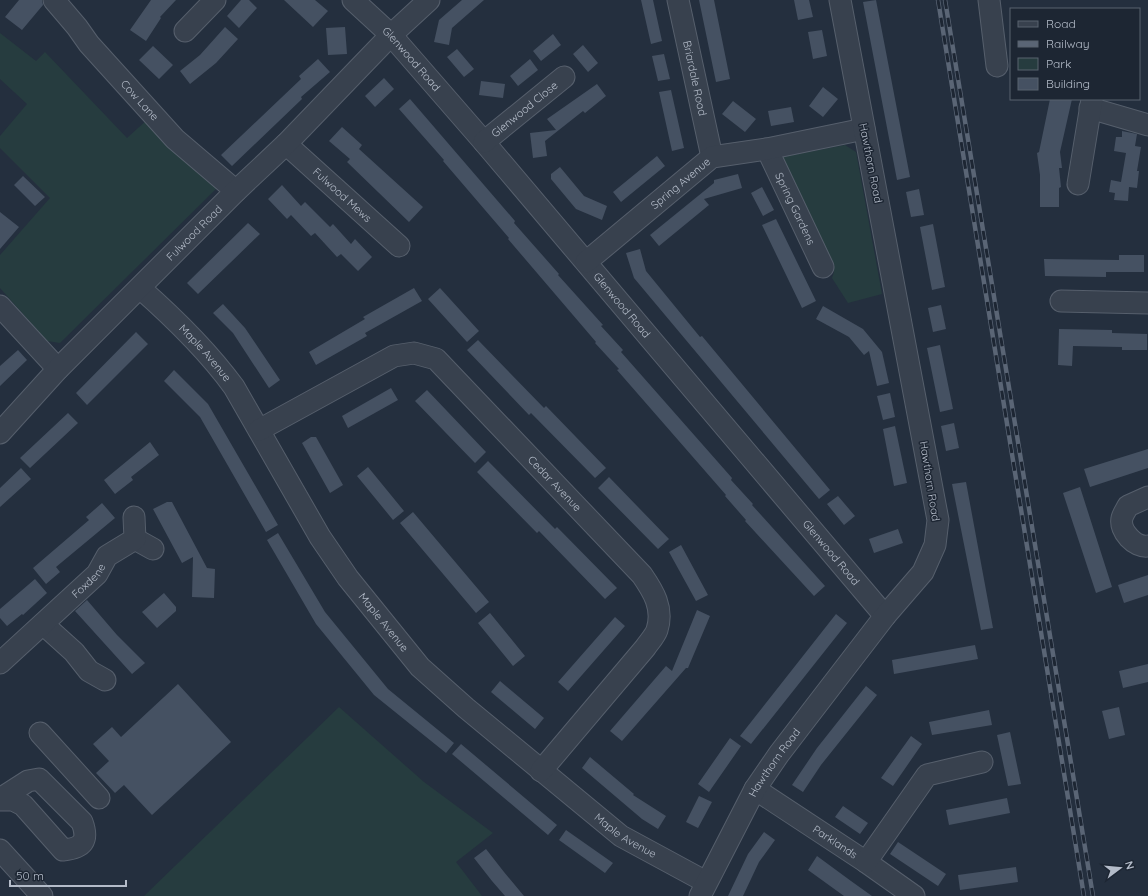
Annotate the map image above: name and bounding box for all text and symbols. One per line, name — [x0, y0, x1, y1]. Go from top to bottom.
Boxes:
legend — [1010, 8, 1140, 100]
text: Road — [1046, 16, 1076, 31]
street label: Glenwood Road — [379, 24, 443, 94]
text: Railway — [1046, 36, 1090, 51]
street label: Briardale Road — [680, 39, 710, 117]
text: Park — [1046, 56, 1071, 71]
text: Building — [1046, 76, 1090, 91]
street label: Cow Lane — [118, 77, 162, 123]
street label: Glenwood Close — [488, 78, 560, 140]
street label: Hawthorn Road — [856, 122, 886, 204]
street label: Spring Avenue — [648, 154, 713, 212]
street label: Fulwood Mews — [310, 165, 375, 225]
street label: Spring Gardens — [772, 170, 818, 247]
street label: Fulwood Road — [163, 202, 225, 264]
street label: Glenwood Road — [590, 270, 654, 341]
street label: Maple Avenue — [176, 321, 234, 384]
street label: Hawthorn Road — [917, 440, 943, 522]
street label: Cedar Avenue — [525, 453, 585, 514]
street label: Glenwood Road — [800, 517, 863, 588]
street label: Foxdene — [68, 561, 108, 601]
street label: Maple Avenue — [356, 590, 412, 654]
street label: Hawthorn Road — [745, 725, 803, 799]
street label: Maple Avenue — [592, 810, 659, 861]
street label: Parklands — [810, 822, 860, 862]
north arrow — [1100, 848, 1140, 888]
text: N — [1122, 859, 1137, 871]
scale bar — [10, 862, 126, 888]
text: 50 m — [16, 868, 44, 883]

